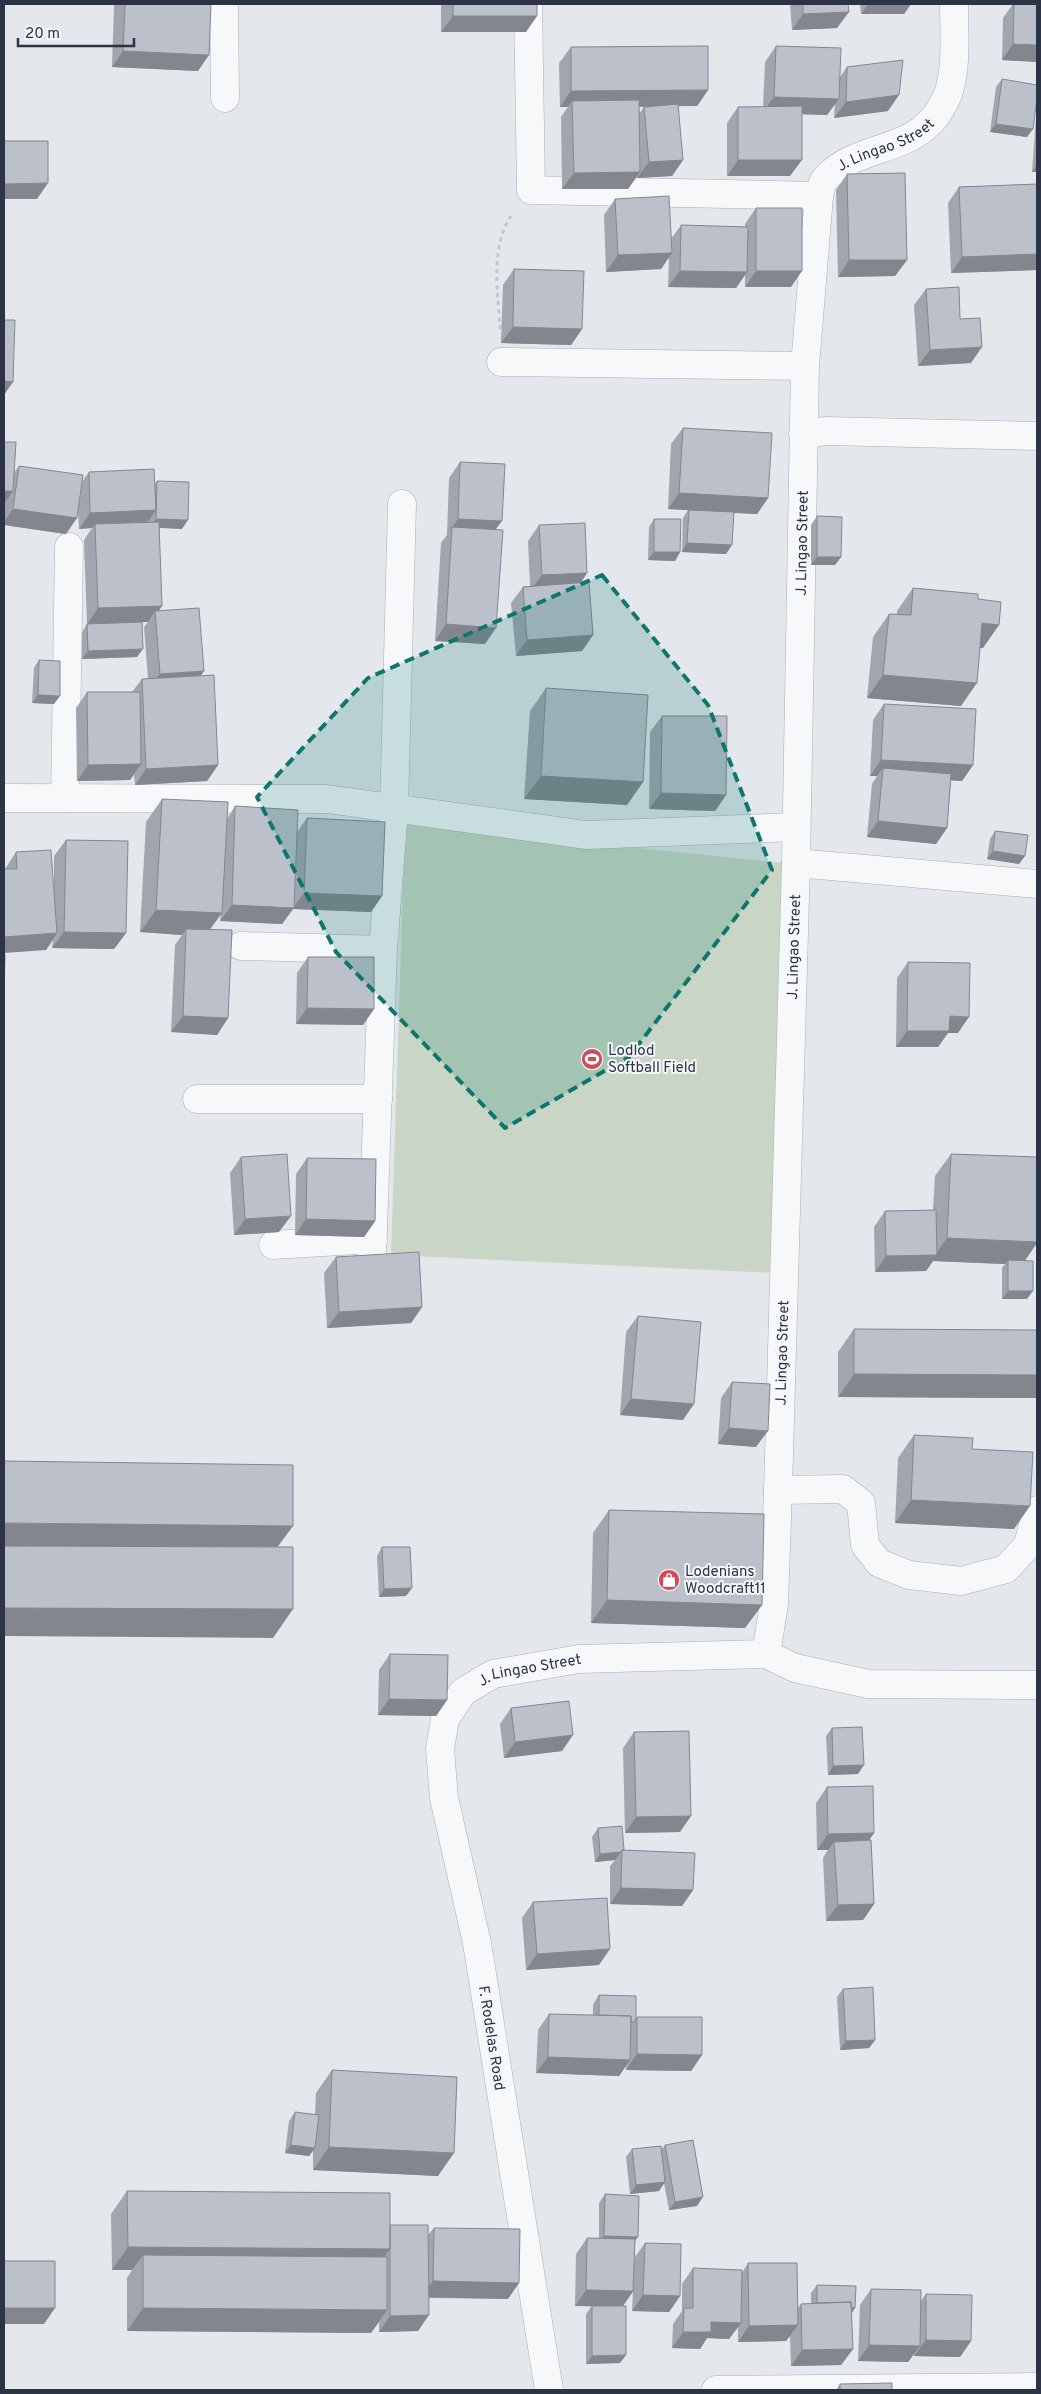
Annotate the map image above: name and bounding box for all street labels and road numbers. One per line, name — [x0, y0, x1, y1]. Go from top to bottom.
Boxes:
street label: J. Lingao Street — [834, 115, 940, 177]
street label: J. Lingao Street — [793, 490, 814, 596]
street label: J. Lingao Street — [784, 894, 806, 1000]
street label: J. Lingao Street — [772, 1300, 794, 1406]
street label: J. Lingao Street — [475, 1651, 583, 1692]
street label: F. Rodelas Road — [473, 1985, 508, 2092]

